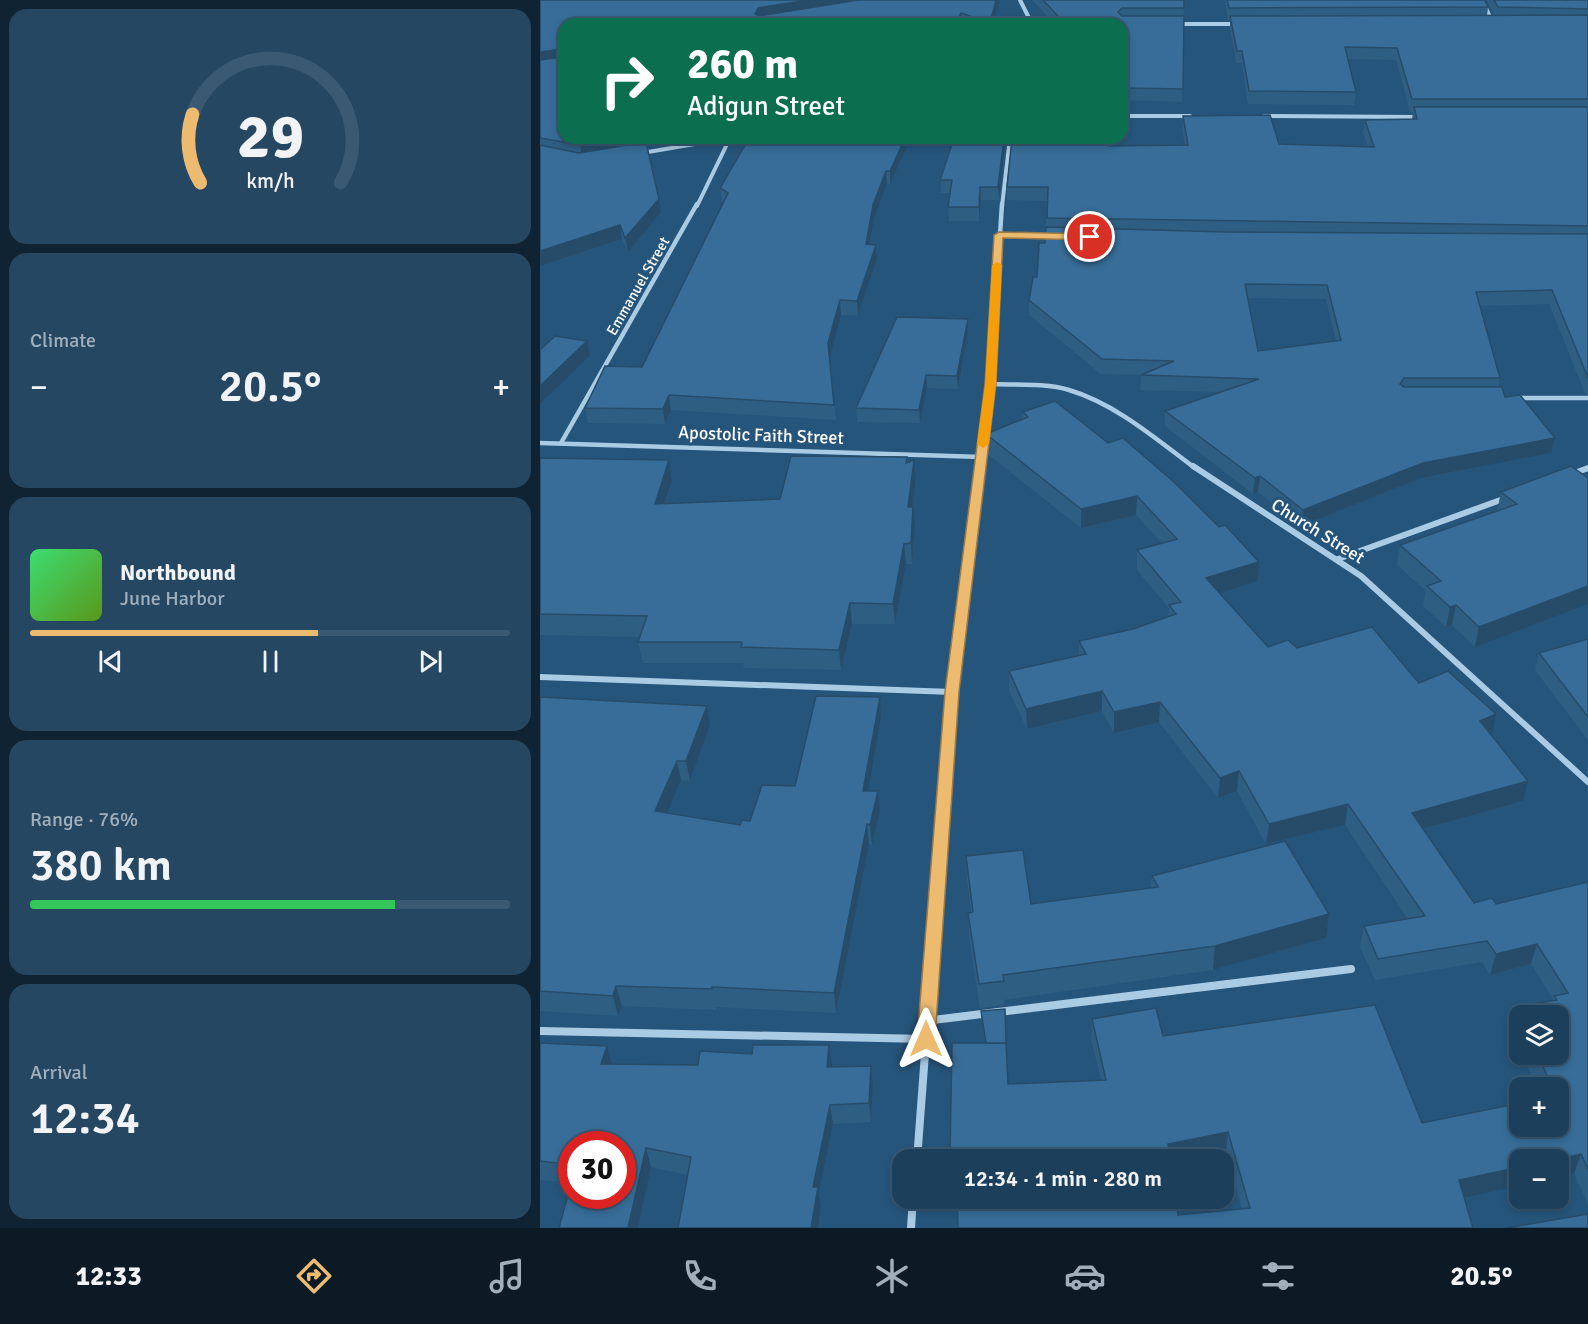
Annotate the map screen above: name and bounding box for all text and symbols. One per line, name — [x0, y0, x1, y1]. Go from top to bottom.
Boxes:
text: 260 m — [687, 39, 798, 90]
icon: right — [588, 42, 666, 120]
text: Adigun Street — [687, 90, 845, 123]
text: 29 — [236, 99, 304, 176]
text: km/h — [246, 169, 294, 195]
pin — [1064, 211, 1115, 262]
icon: arrive — [1073, 220, 1106, 253]
street label: Emmanuel Street — [603, 234, 673, 338]
text: Climate — [30, 328, 96, 353]
text: 20.5° — [219, 359, 321, 414]
text: − — [30, 367, 48, 408]
text: + — [492, 367, 510, 408]
street label: Apostolic Faith Street — [678, 421, 844, 449]
street label: Church Street — [1267, 494, 1369, 568]
text: Northbound — [120, 559, 236, 586]
text: June Harbor — [120, 586, 225, 611]
icon: previous — [94, 645, 127, 678]
icon: pause — [254, 645, 287, 678]
icon: next — [414, 645, 447, 678]
text: Range · 76% — [30, 807, 138, 832]
text: 380 km — [30, 838, 172, 893]
map controls — [1509, 1005, 1569, 1209]
button: layers — [1509, 1005, 1569, 1065]
position arrow — [894, 1007, 958, 1071]
text: Arrival — [30, 1060, 88, 1085]
button: + — [1509, 1077, 1569, 1137]
text: 12:34 — [30, 1091, 140, 1146]
speed limit sign: 30 — [558, 1131, 636, 1209]
button: − — [1509, 1149, 1569, 1209]
text: 12:34 · 1 min · 280 m — [964, 1165, 1162, 1192]
icon: directions — [293, 1255, 335, 1297]
icon: music — [486, 1255, 528, 1297]
icon: phone — [679, 1255, 721, 1297]
icon: climate — [871, 1255, 913, 1297]
icon: car — [1064, 1255, 1106, 1297]
icon: filters — [1257, 1255, 1299, 1297]
text: 12:33 — [75, 1260, 142, 1293]
text: 20.5° — [1450, 1260, 1512, 1293]

